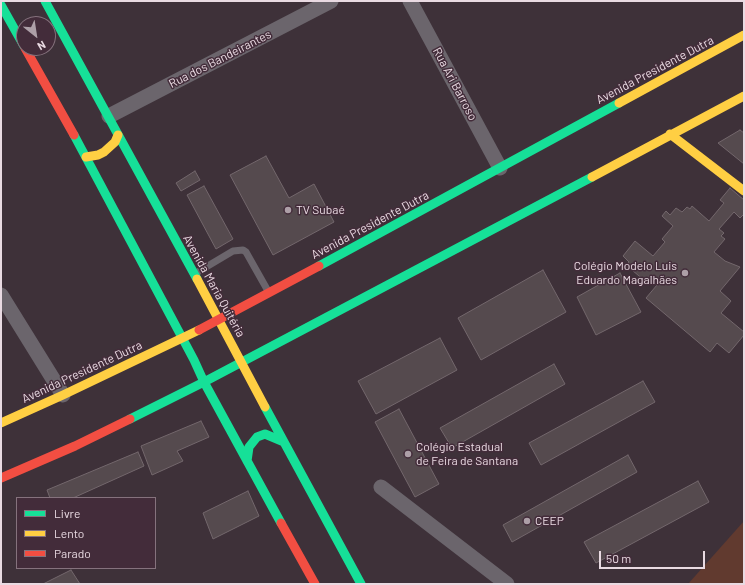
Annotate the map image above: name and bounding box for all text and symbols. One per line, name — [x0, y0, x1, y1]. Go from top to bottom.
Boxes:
north arrow — [16, 16, 56, 56]
street label: Rua dos Bandeirantes — [167, 27, 273, 91]
street label: Avenida Presidente Dutra — [594, 33, 716, 107]
text: N — [35, 38, 48, 53]
street label: Rua Ari Barroso — [430, 45, 480, 123]
street label: Avenida Presidente Dutra — [309, 188, 431, 262]
place label: TV Subaé — [296, 203, 345, 217]
marker: TV Subaé — [283, 205, 293, 215]
street label: Avenida Maria Quitéria — [180, 232, 248, 340]
place label: Colégio Modelo Luis Eduardo Magalhães — [574, 259, 677, 287]
marker: Colégio Modelo Luis Eduardo Magalhães — [680, 268, 690, 278]
street label: Avenida Presidente Dutra — [20, 338, 144, 406]
place label: Colégio Estadual de Feira de Santana — [416, 440, 518, 468]
marker: Colégio Estadual de Feira de Santana — [403, 449, 413, 459]
legend — [16, 497, 156, 569]
text: Livre — [54, 506, 80, 520]
place label: CEEP — [535, 514, 564, 528]
marker: CEEP — [522, 516, 532, 526]
text: Lento — [54, 526, 84, 540]
scale bar — [601, 543, 707, 569]
text: Parado — [54, 546, 91, 560]
text: 50 m — [606, 551, 631, 565]

